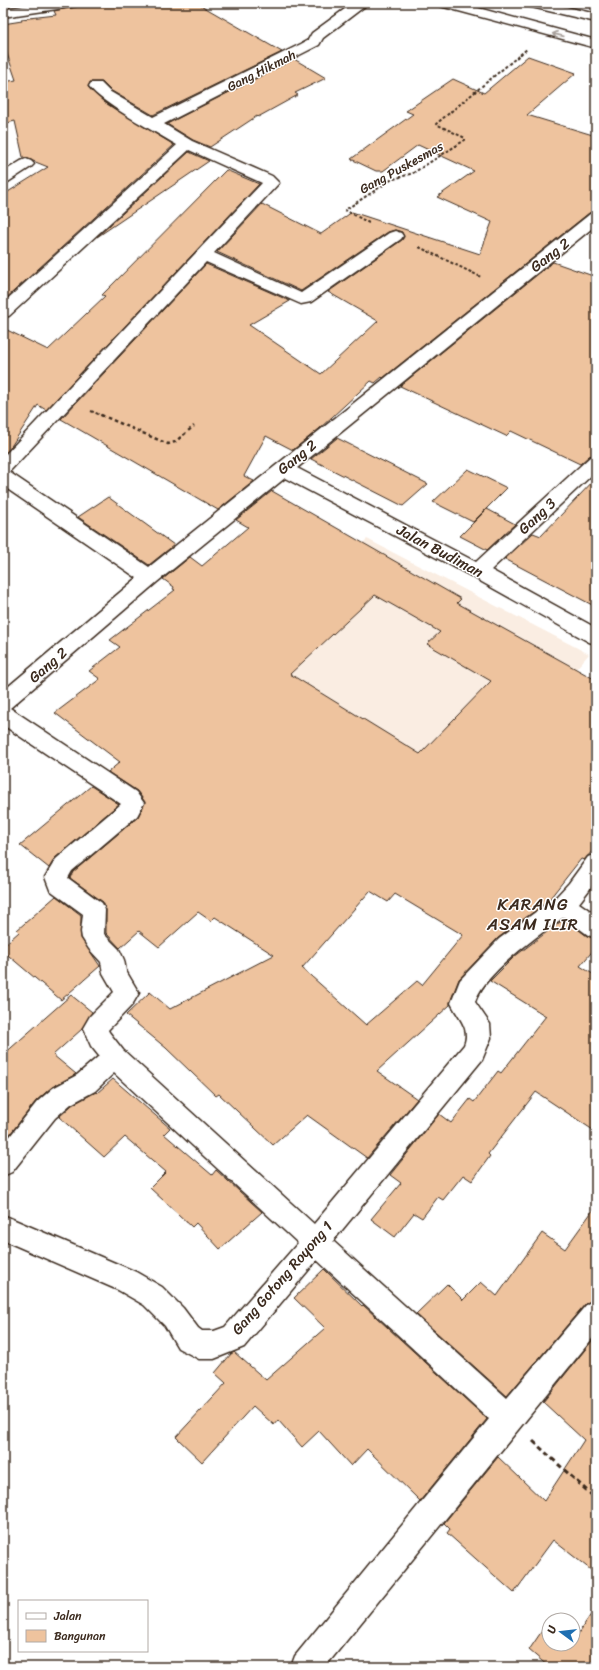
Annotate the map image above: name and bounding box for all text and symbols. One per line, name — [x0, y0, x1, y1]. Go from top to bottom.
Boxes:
one-way arrow — [552, 31, 565, 38]
street label: Gang Hikmah — [223, 43, 300, 98]
street label: Gang Puskesmas — [355, 134, 448, 200]
street label: Gang 2 — [524, 231, 576, 279]
street label: Gang 2 — [271, 432, 323, 481]
street label: Gang 3 — [512, 491, 562, 541]
street label: Jalan Budiman — [391, 517, 488, 585]
street label: Gang 2 — [22, 640, 74, 690]
district label: KARANG ASAM ILIR — [486, 889, 579, 939]
street label: Gang Gotong Royong 1 — [225, 1215, 339, 1341]
legend — [18, 1600, 148, 1652]
text: Jalan — [53, 1605, 82, 1627]
north arrow — [541, 1612, 581, 1652]
text: U — [542, 1623, 562, 1636]
text: Bangunan — [54, 1625, 106, 1647]

